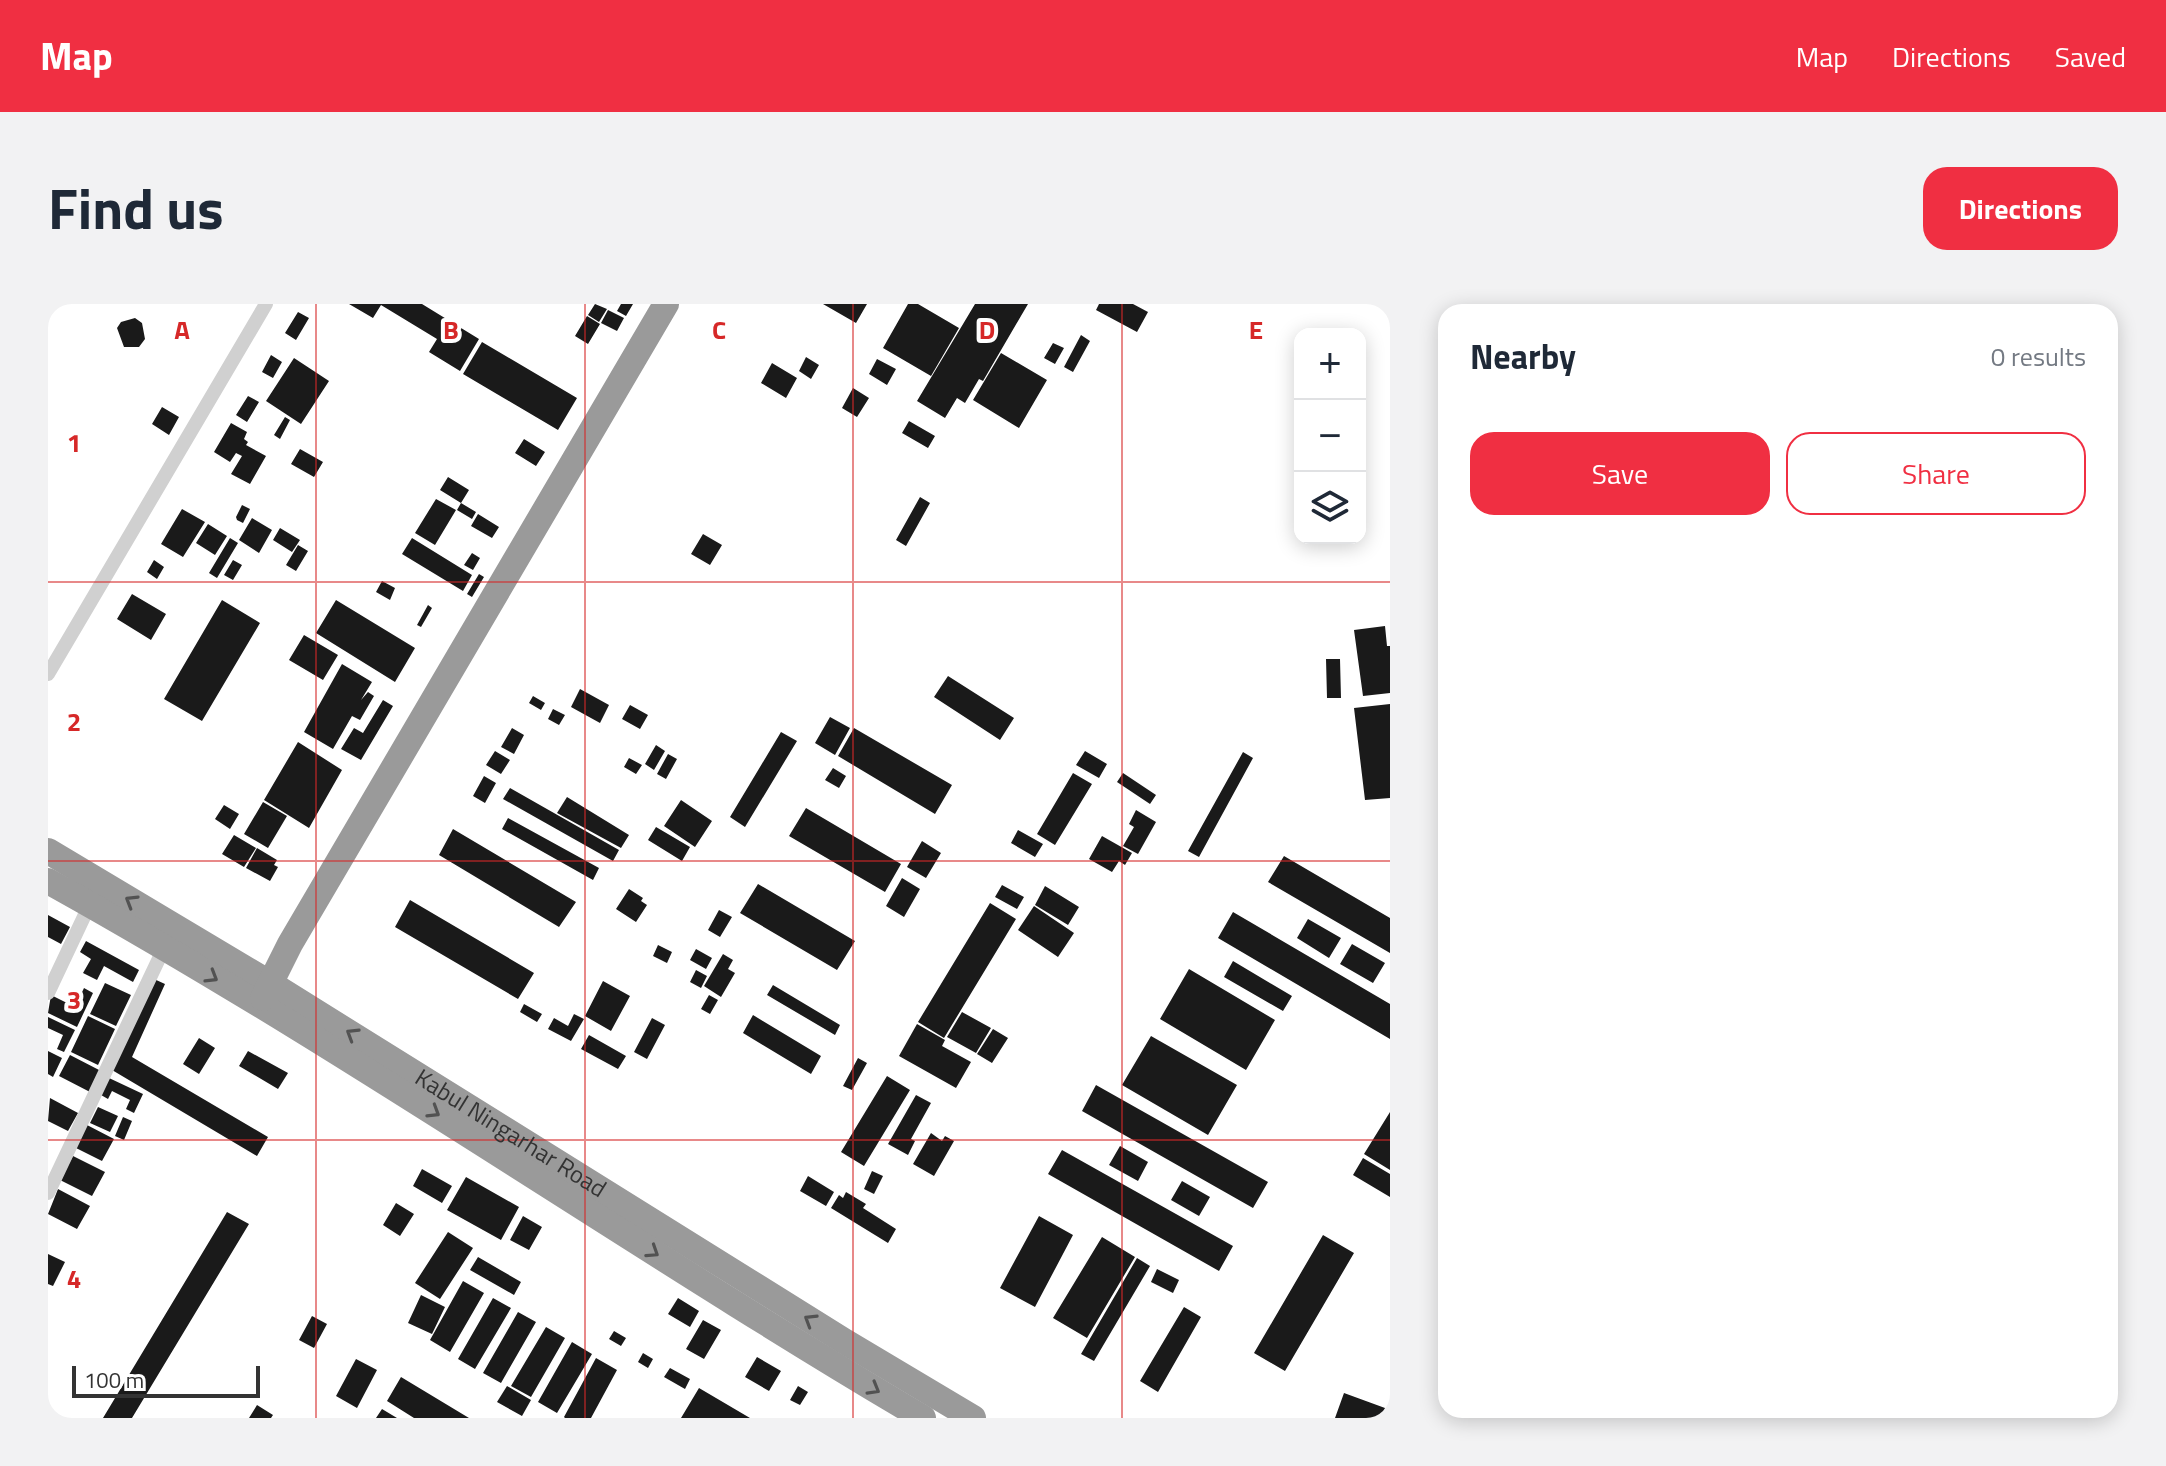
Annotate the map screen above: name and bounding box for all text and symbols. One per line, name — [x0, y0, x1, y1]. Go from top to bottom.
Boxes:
text: Map — [40, 27, 113, 85]
text: Map — [1796, 35, 1848, 78]
text: Directions — [1892, 35, 2011, 78]
text: Saved — [2055, 35, 2126, 78]
text: Find us — [48, 166, 224, 251]
button: Directions — [1923, 167, 2118, 250]
text: A — [174, 310, 190, 349]
text: B — [443, 310, 459, 349]
text: C — [712, 310, 726, 349]
text: D — [979, 310, 995, 349]
text: E — [1249, 310, 1263, 349]
map controls — [1294, 328, 1366, 544]
button: + — [1294, 328, 1366, 400]
text: Nearby — [1470, 330, 1576, 382]
text: 0 results — [1991, 337, 2086, 376]
button: − — [1294, 400, 1366, 472]
text: 1 — [67, 423, 81, 462]
button: Save — [1470, 432, 1770, 515]
button: Share — [1786, 432, 2086, 515]
button: layers — [1294, 472, 1366, 544]
text: 2 — [67, 702, 81, 741]
one-way arrow — [125, 895, 140, 911]
one-way arrow — [203, 967, 218, 982]
text: 3 — [67, 980, 81, 1019]
one-way arrow — [346, 1028, 361, 1043]
street label: Kabul Ningarhar Road — [409, 1059, 614, 1206]
one-way arrow — [425, 1103, 440, 1118]
one-way arrow — [644, 1242, 659, 1257]
text: 4 — [67, 1259, 81, 1298]
one-way arrow — [804, 1314, 819, 1329]
scale bar — [72, 1362, 260, 1398]
text: 100 m — [84, 1363, 144, 1397]
one-way arrow — [865, 1379, 880, 1395]

